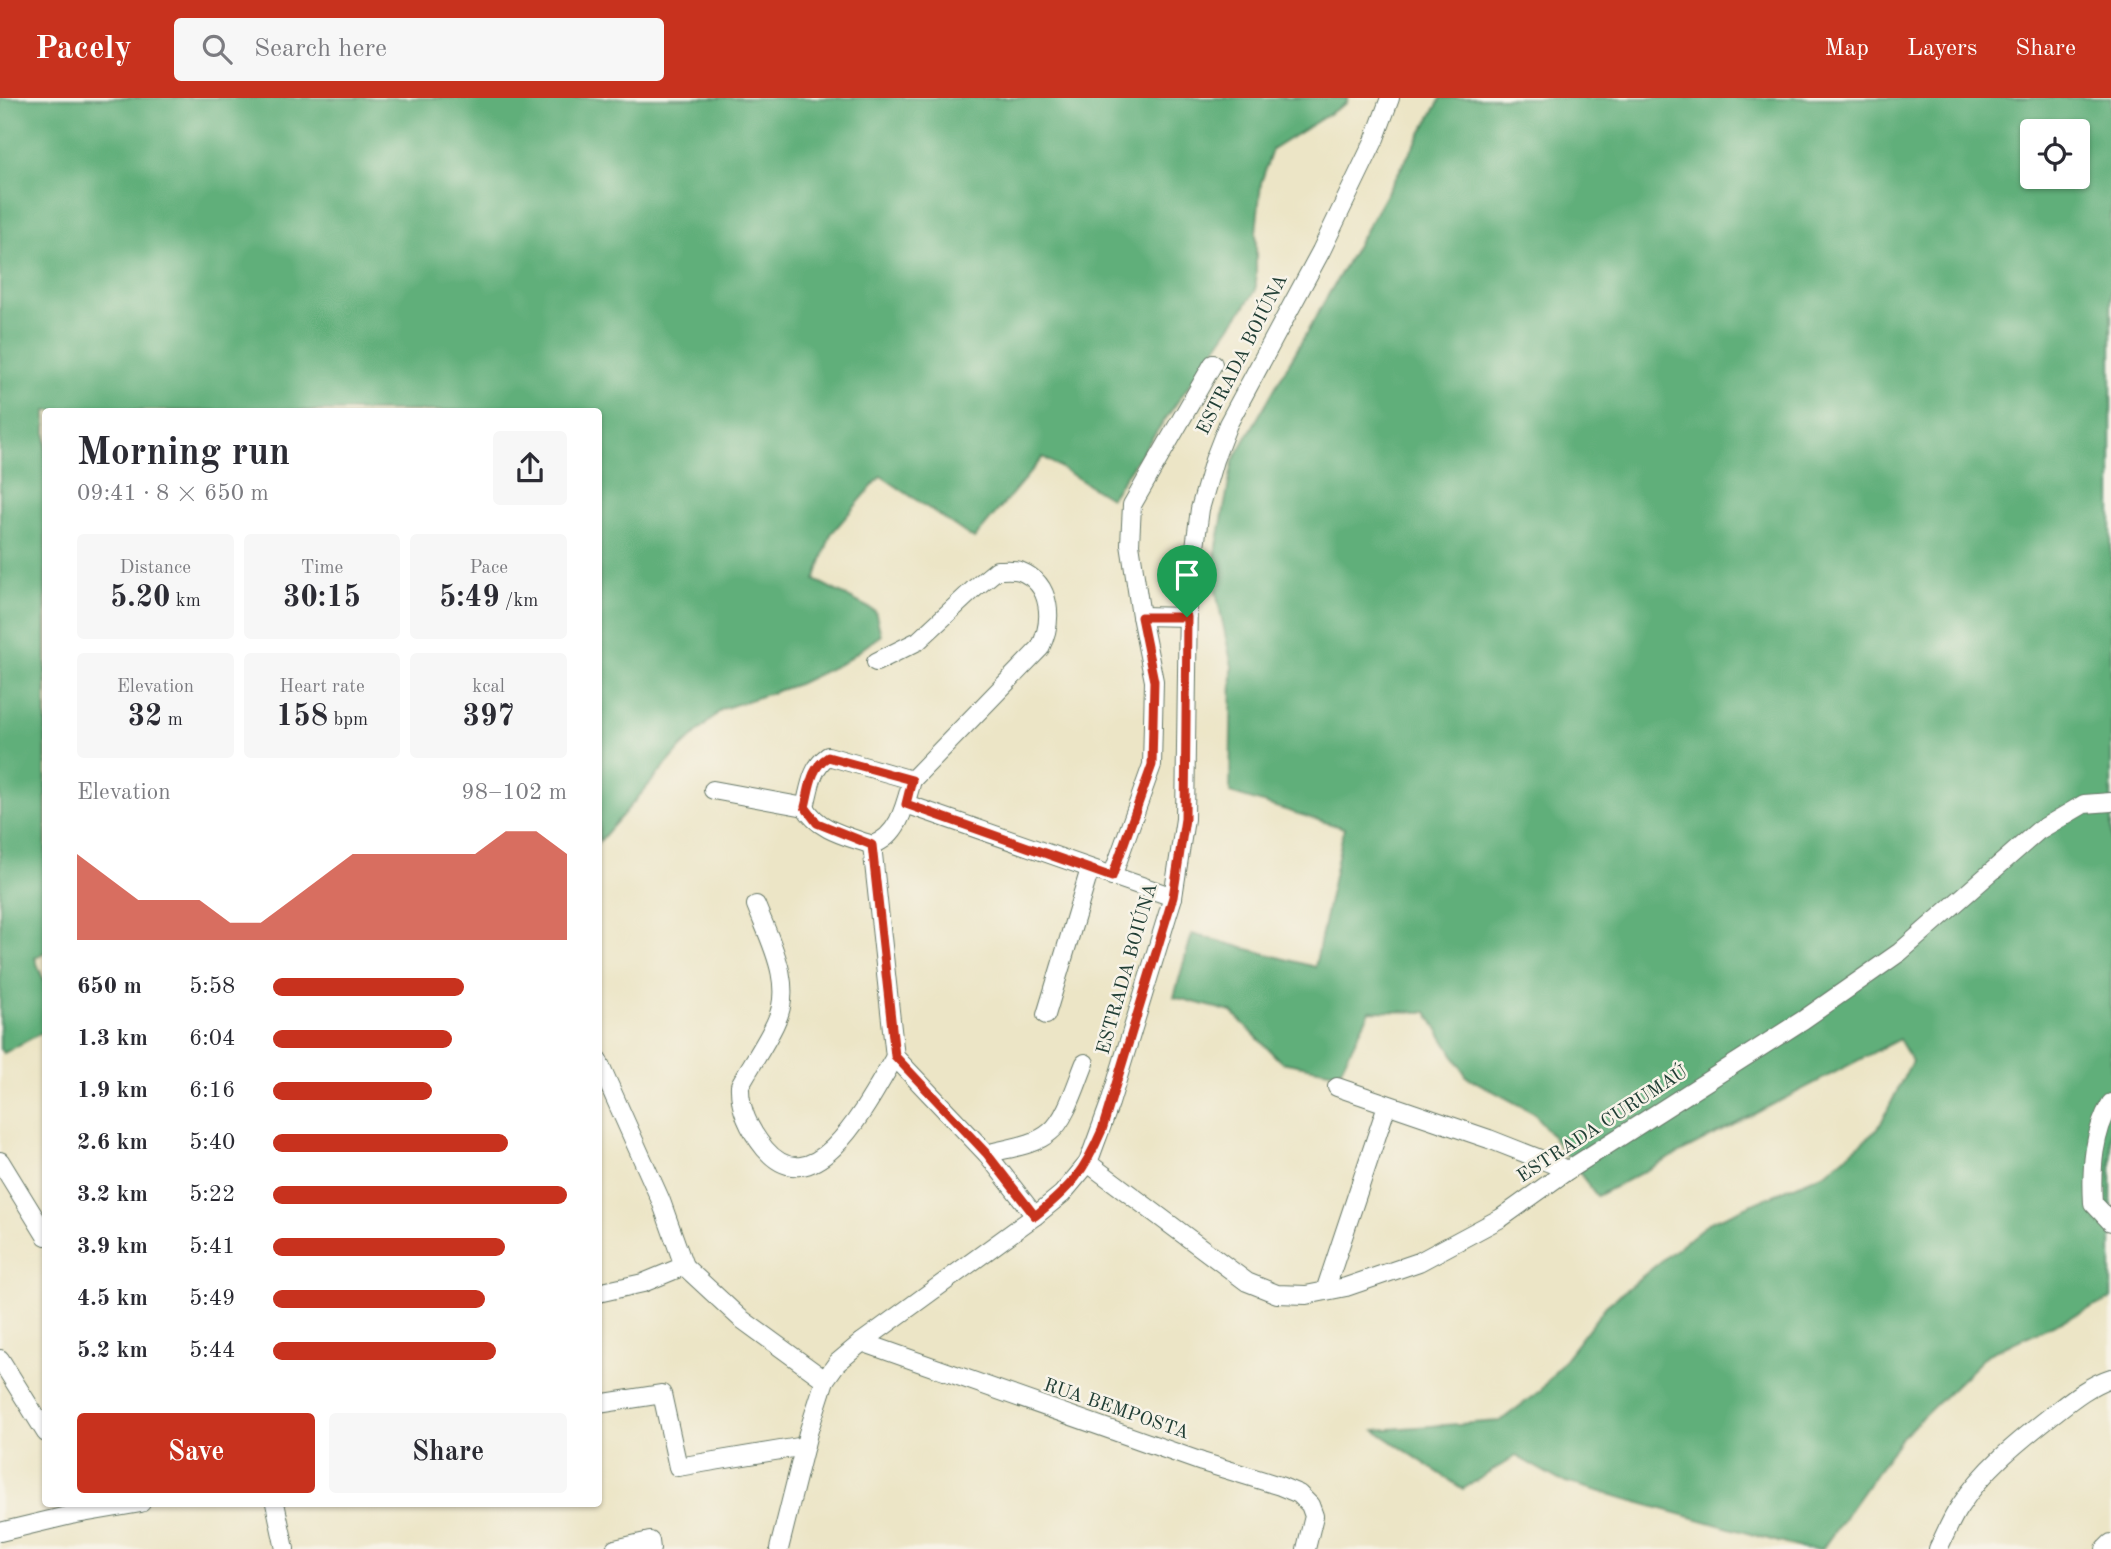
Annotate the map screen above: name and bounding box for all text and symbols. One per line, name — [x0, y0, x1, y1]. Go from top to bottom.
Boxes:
search box — [174, 18, 664, 81]
icon: search — [198, 30, 236, 68]
text: Pacely — [35, 33, 132, 66]
text: Search here — [254, 36, 387, 62]
text: Map — [1825, 37, 1869, 61]
text: Layers — [1907, 37, 1977, 61]
text: Share — [2015, 37, 2076, 61]
map controls — [2020, 119, 2090, 189]
button: locate — [2020, 119, 2090, 189]
street label: ESTRADA BOIÚNA — [1190, 269, 1292, 438]
button: share — [493, 431, 567, 505]
text: Morning run — [77, 435, 290, 473]
text: 09:41 · 8 × 650 m — [77, 482, 269, 505]
pin — [1157, 545, 1217, 617]
icon: arrive — [1168, 556, 1206, 594]
text: Distance — [120, 559, 191, 578]
text: Time — [301, 559, 343, 578]
text: Pace — [469, 559, 508, 578]
text: 5.20 — [110, 583, 170, 613]
text: 30:15 — [283, 583, 361, 613]
text: 5:49 — [439, 583, 500, 613]
text: km — [170, 592, 201, 611]
text: /km — [500, 592, 538, 611]
text: Elevation — [117, 678, 194, 697]
text: Heart rate — [279, 678, 365, 697]
text: kcal — [472, 678, 505, 697]
text: 32 — [128, 702, 163, 732]
text: 158 — [276, 702, 328, 732]
text: 397 — [463, 702, 515, 732]
text: m — [163, 711, 183, 730]
text: bpm — [328, 711, 368, 730]
text: Elevation — [77, 781, 171, 804]
text: 98–102 m — [461, 781, 567, 804]
street label: ESTRADA BOIÚNA — [1090, 879, 1162, 1057]
text: 650 m — [77, 975, 142, 998]
text: 5:58 — [189, 975, 235, 998]
text: 1.3 km — [77, 1027, 148, 1050]
text: 6:04 — [189, 1027, 235, 1050]
street label: ESTRADA CURUMAÚ — [1512, 1059, 1692, 1187]
text: 1.9 km — [77, 1079, 148, 1102]
text: 6:16 — [189, 1079, 235, 1102]
text: 2.6 km — [77, 1131, 148, 1154]
text: 5:40 — [189, 1131, 235, 1154]
text: 3.2 km — [77, 1183, 148, 1206]
text: 5:22 — [189, 1183, 235, 1206]
text: 3.9 km — [77, 1235, 148, 1258]
text: 5:41 — [189, 1235, 235, 1258]
text: 4.5 km — [77, 1287, 148, 1310]
text: 5:49 — [189, 1287, 235, 1310]
text: 5.2 km — [77, 1339, 148, 1362]
text: 5:44 — [189, 1339, 235, 1362]
street label: RUA BEMPOSTA — [1041, 1376, 1192, 1444]
button: Save — [77, 1413, 315, 1493]
button: Share — [329, 1413, 567, 1493]

